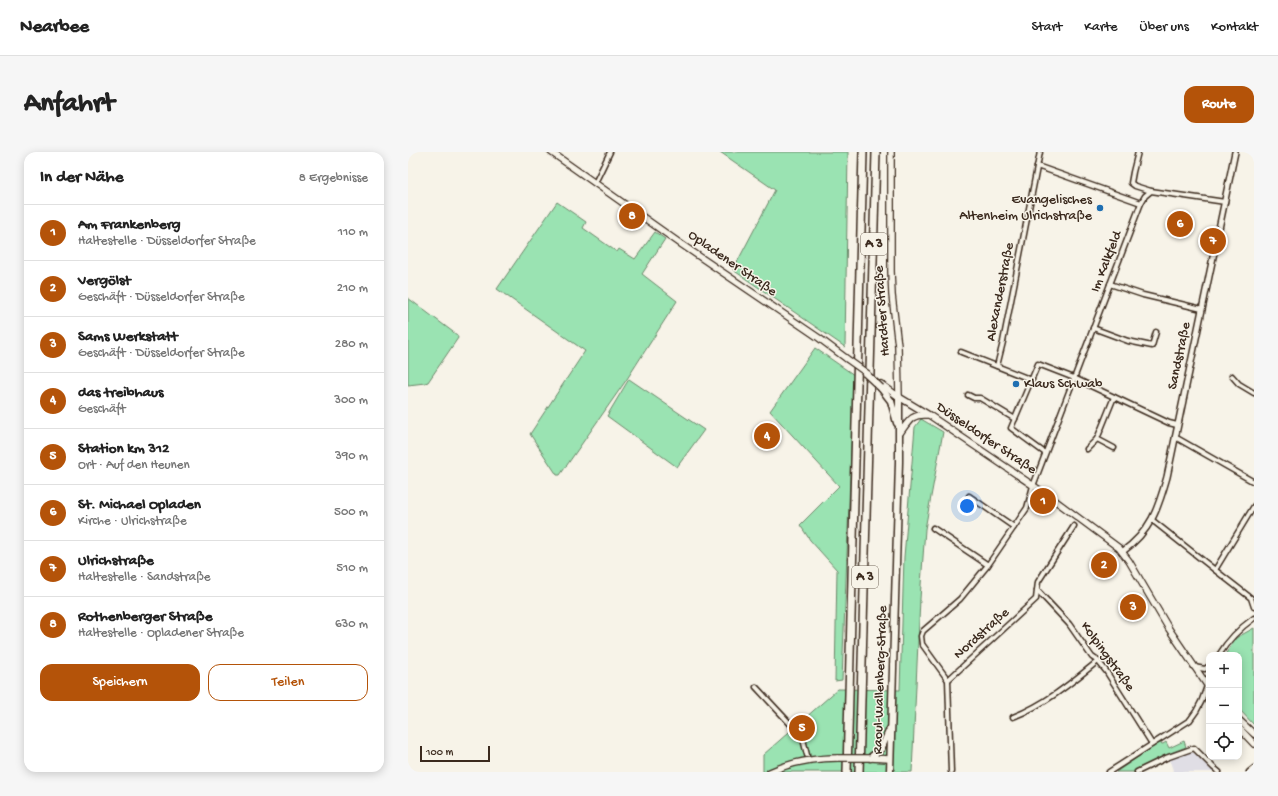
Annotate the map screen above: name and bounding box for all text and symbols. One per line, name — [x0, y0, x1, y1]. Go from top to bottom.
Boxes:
text: Nearbee — [20, 16, 89, 39]
text: Start — [1032, 19, 1062, 36]
text: Karte — [1084, 19, 1118, 36]
text: Über uns — [1140, 19, 1189, 36]
text: Kontakt — [1211, 19, 1258, 36]
button: Route — [1184, 86, 1254, 123]
text: Anfahrt — [24, 88, 114, 121]
text: In der Nähe — [40, 168, 123, 188]
text: 8 Ergebnisse — [299, 171, 368, 186]
place label: Evangelisches Altenheim Ulrichstraße — [959, 192, 1093, 225]
pin: 8 — [619, 201, 645, 231]
marker: Evangelisches Altenheim Ulrichstraße — [1095, 203, 1105, 213]
pin: 6 — [1167, 209, 1193, 239]
text: Am Frankenberg — [78, 216, 181, 234]
text: 1 — [50, 225, 56, 240]
text: 110 m — [338, 225, 368, 240]
pin: 7 — [1200, 226, 1226, 256]
street label: Opladener Straße — [684, 227, 780, 301]
street label: Im Kalkfeld — [1088, 227, 1127, 295]
road number: A 3 — [861, 233, 887, 255]
text: Haltestelle · Düsseldorfer Straße — [78, 234, 256, 249]
street label: Alexanderstraße — [983, 241, 1019, 343]
street label: Hardter Straße — [871, 264, 895, 357]
text: Vergölst — [78, 272, 131, 290]
text: 2 — [50, 281, 56, 296]
text: 210 m — [337, 281, 368, 296]
text: Geschäft · Düsseldorfer Straße — [78, 290, 245, 305]
street label: Sandstraße — [1165, 320, 1196, 391]
text: Sams Werkstatt — [78, 328, 178, 346]
text: 3 — [50, 337, 56, 352]
text: 280 m — [335, 337, 368, 352]
text: Geschäft · Düsseldorfer Straße — [78, 346, 245, 361]
place label: Klaus Schwab — [1024, 376, 1103, 393]
marker: Klaus Schwab — [1011, 379, 1021, 389]
text: das treibhaus — [78, 384, 163, 402]
text: 4 — [50, 393, 56, 408]
text: 300 m — [334, 393, 368, 408]
street label: Düsseldorfer Straße — [932, 399, 1040, 479]
text: Geschäft — [78, 402, 126, 417]
pin: 4 — [754, 421, 780, 451]
text: Station km 312 — [78, 440, 169, 458]
text: 5 — [50, 449, 56, 464]
text: 390 m — [335, 449, 368, 464]
text: Ort · Auf den Heunen — [78, 458, 190, 473]
pin: 1 — [1030, 486, 1056, 516]
text: St. Michael Opladen — [78, 496, 201, 514]
your location — [957, 496, 977, 516]
text: 6 — [50, 505, 56, 520]
text: 500 m — [334, 505, 368, 520]
text: Kirche · Ulrichstraße — [78, 514, 187, 529]
pin: 2 — [1091, 550, 1117, 580]
text: Ulrichstraße — [78, 552, 154, 570]
text: 7 — [50, 561, 56, 576]
text: 510 m — [336, 561, 368, 576]
road number: A 3 — [852, 566, 878, 588]
text: Haltestelle · Sandstraße — [78, 570, 211, 585]
pin: 3 — [1120, 592, 1146, 622]
street label: Nordstraße — [951, 604, 1014, 663]
street label: Raoul-Wallenberg-Straße — [870, 605, 892, 755]
text: Rothenberger Straße — [78, 608, 212, 626]
text: 8 — [49, 617, 57, 632]
text: 630 m — [335, 617, 368, 632]
street label: Kolpingstraße — [1076, 619, 1138, 696]
text: Haltestelle · Opladener Straße — [78, 626, 244, 641]
map controls — [1206, 652, 1242, 760]
button: + — [1206, 652, 1242, 688]
button: Speichern — [40, 664, 200, 701]
button: Teilen — [208, 664, 368, 701]
button: − — [1206, 688, 1242, 724]
pin: 5 — [789, 713, 815, 743]
button: locate — [1206, 724, 1242, 760]
scale bar — [420, 744, 490, 763]
text: 100 m — [426, 747, 453, 759]

